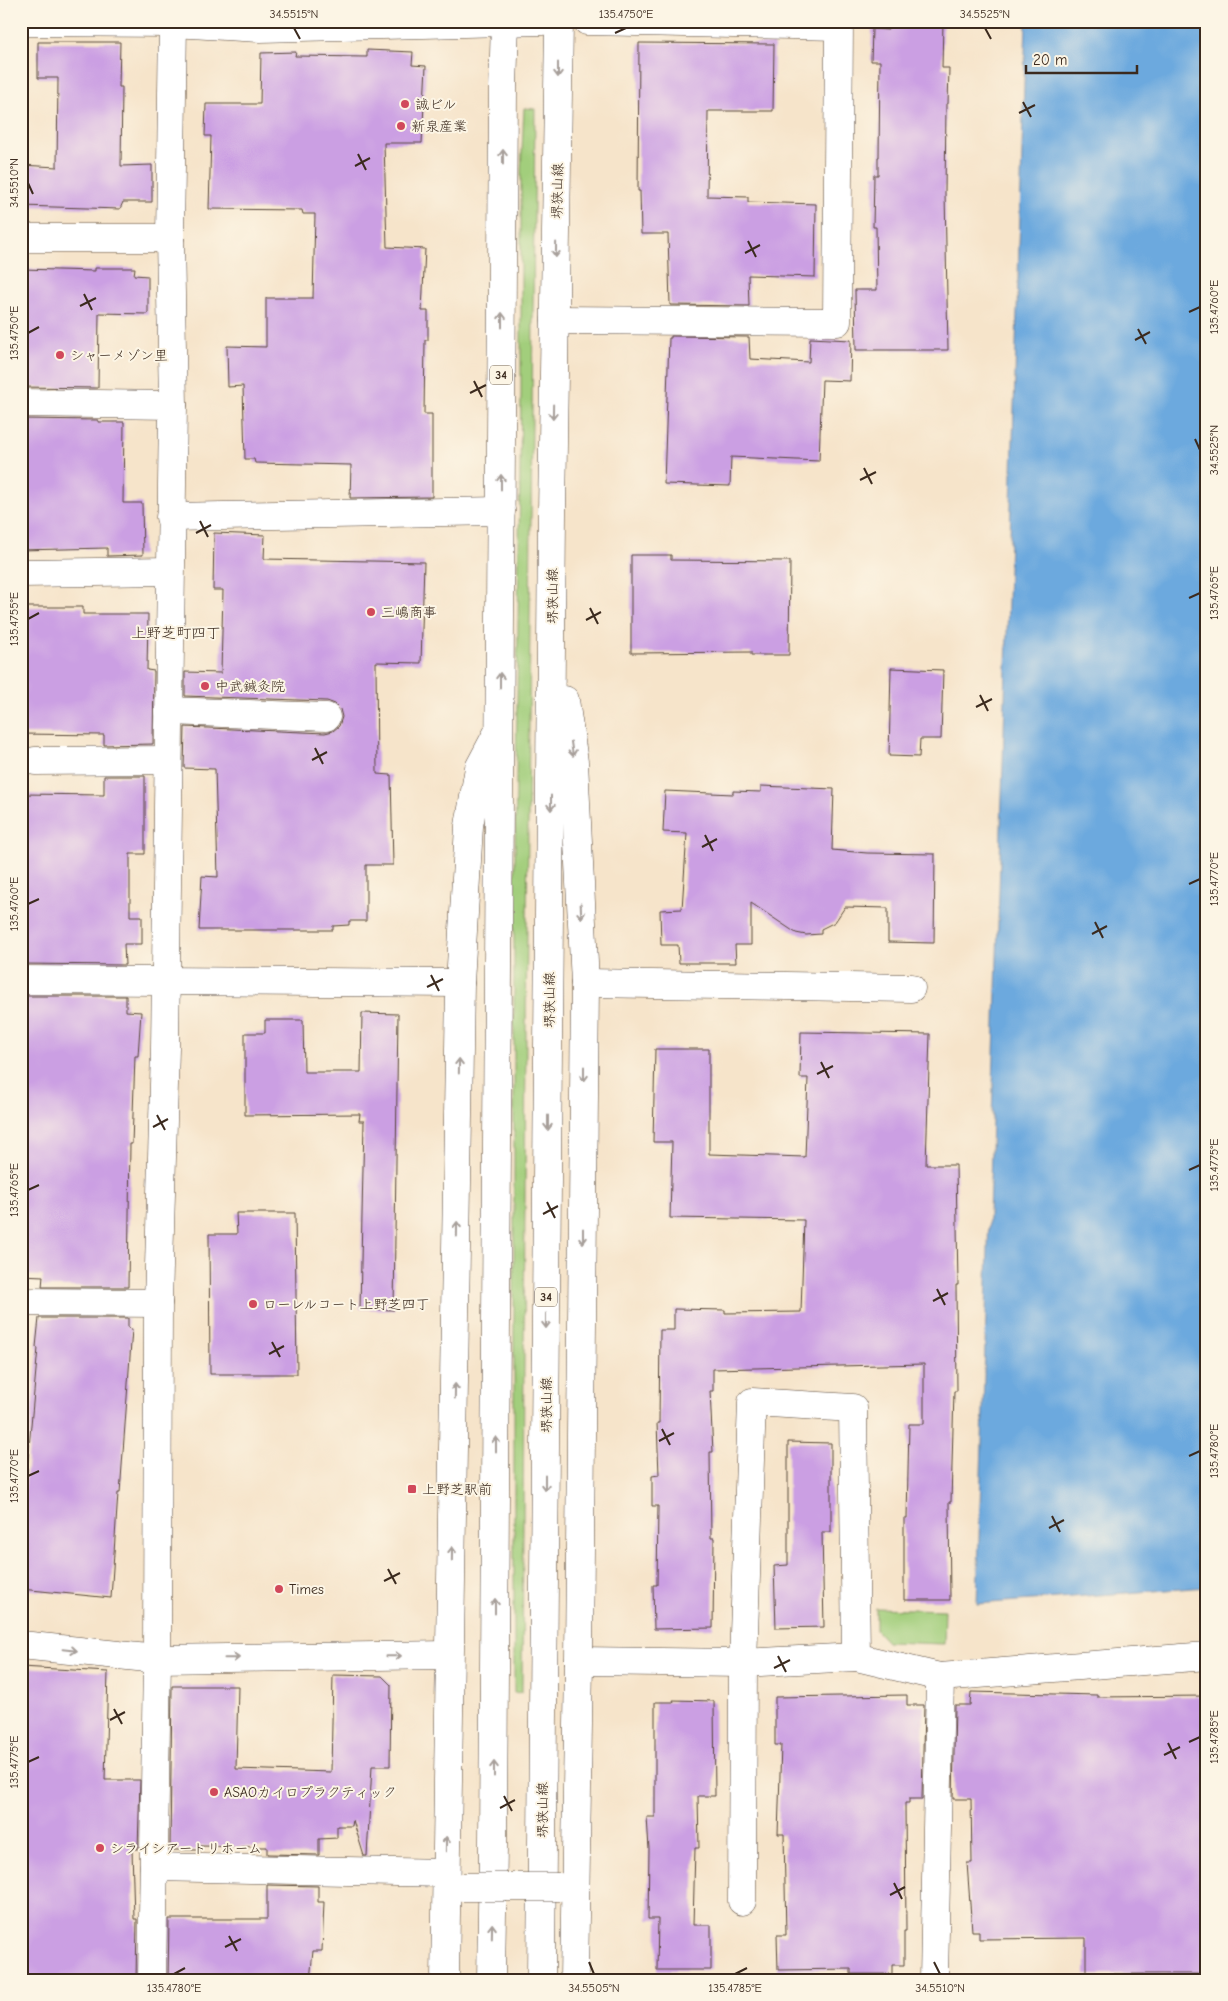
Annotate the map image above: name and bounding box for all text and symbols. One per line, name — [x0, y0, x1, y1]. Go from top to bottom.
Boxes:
text: 34.5515°N — [270, 7, 318, 21]
text: 135.4750°E — [599, 7, 653, 21]
text: 34.5525°N — [960, 7, 1010, 21]
scale bar — [1026, 42, 1137, 74]
text: 20 m — [1033, 51, 1067, 69]
one-way arrow — [553, 62, 563, 78]
place label: 誠ビル — [415, 96, 457, 113]
marker: 誠ビル — [399, 98, 411, 110]
place label: 新泉産業 — [411, 118, 467, 135]
marker: 新泉産業 — [395, 120, 407, 132]
one-way arrow — [498, 150, 508, 166]
text: 34.5510°N — [7, 158, 21, 208]
street label: 堺狭山線 — [549, 163, 566, 219]
one-way arrow — [551, 242, 561, 258]
text: 135.4760°E — [1207, 280, 1221, 334]
text: 135.4750°E — [7, 306, 21, 360]
one-way arrow — [497, 312, 507, 328]
place label: シャーメゾン里 — [70, 347, 168, 364]
marker: シャーメゾン里 — [54, 349, 66, 361]
road number: 34 — [490, 366, 512, 384]
one-way arrow — [548, 404, 558, 420]
text: 34.5525°N — [1207, 425, 1221, 475]
one-way arrow — [496, 475, 506, 491]
text: 135.4765°E — [1207, 566, 1221, 620]
street label: 堺狭山線 — [544, 568, 561, 624]
text: 135.4755°E — [7, 592, 21, 646]
place label: 三嶋商事 — [381, 604, 437, 621]
marker: 三嶋商事 — [365, 606, 377, 618]
district label: 上野芝町四丁 — [131, 624, 221, 642]
one-way arrow — [495, 672, 505, 688]
place label: 中武鍼灸院 — [215, 678, 285, 695]
marker: 中武鍼灸院 — [199, 680, 211, 692]
one-way arrow — [567, 741, 577, 757]
one-way arrow — [546, 795, 555, 811]
text: 135.4770°E — [1207, 852, 1221, 906]
text: 135.4760°E — [7, 877, 21, 931]
one-way arrow — [576, 903, 585, 919]
street label: 堺狭山線 — [541, 972, 558, 1028]
one-way arrow — [454, 1059, 464, 1075]
one-way arrow — [579, 1065, 589, 1081]
one-way arrow — [543, 1114, 553, 1131]
text: 135.4775°E — [1207, 1138, 1221, 1192]
text: 135.4765°E — [7, 1163, 21, 1217]
one-way arrow — [452, 1221, 462, 1238]
one-way arrow — [578, 1228, 588, 1244]
road number: 34 — [535, 1288, 557, 1306]
place label: ローレルコート上野芝四丁 — [263, 1296, 430, 1313]
marker: ローレルコート上野芝四丁 — [247, 1298, 259, 1310]
one-way arrow — [541, 1312, 551, 1328]
street label: 堺狭山線 — [538, 1377, 555, 1433]
one-way arrow — [450, 1384, 460, 1400]
text: 135.4780°E — [1207, 1424, 1221, 1478]
one-way arrow — [491, 1436, 500, 1452]
text: 135.4770°E — [7, 1449, 21, 1503]
one-way arrow — [540, 1474, 550, 1491]
place label: 上野芝駅前 — [422, 1481, 492, 1498]
marker: 上野芝駅前 — [406, 1483, 418, 1495]
one-way arrow — [447, 1546, 457, 1562]
place label: Times — [289, 1581, 324, 1598]
marker: Times — [273, 1583, 285, 1595]
one-way arrow — [490, 1598, 500, 1614]
one-way arrow — [61, 1645, 77, 1655]
one-way arrow — [386, 1651, 402, 1660]
one-way arrow — [224, 1653, 240, 1662]
text: 135.4785°E — [1207, 1710, 1221, 1764]
text: 135.4775°E — [7, 1735, 21, 1789]
one-way arrow — [489, 1761, 499, 1777]
street label: 堺狭山線 — [534, 1782, 551, 1838]
place label: ASAOカイロプラクティック — [224, 1784, 397, 1801]
marker: ASAOカイロプラクティック — [208, 1786, 220, 1798]
one-way arrow — [442, 1836, 451, 1852]
place label: シライシアートリホーム — [110, 1840, 262, 1857]
marker: シライシアートリホーム — [94, 1842, 106, 1854]
one-way arrow — [487, 1923, 497, 1940]
text: 135.4780°E — [147, 1981, 201, 1995]
text: 34.5505°N — [568, 1981, 620, 1995]
text: 135.4785°E — [708, 1981, 762, 1995]
text: 34.5510°N — [915, 1981, 965, 1995]

